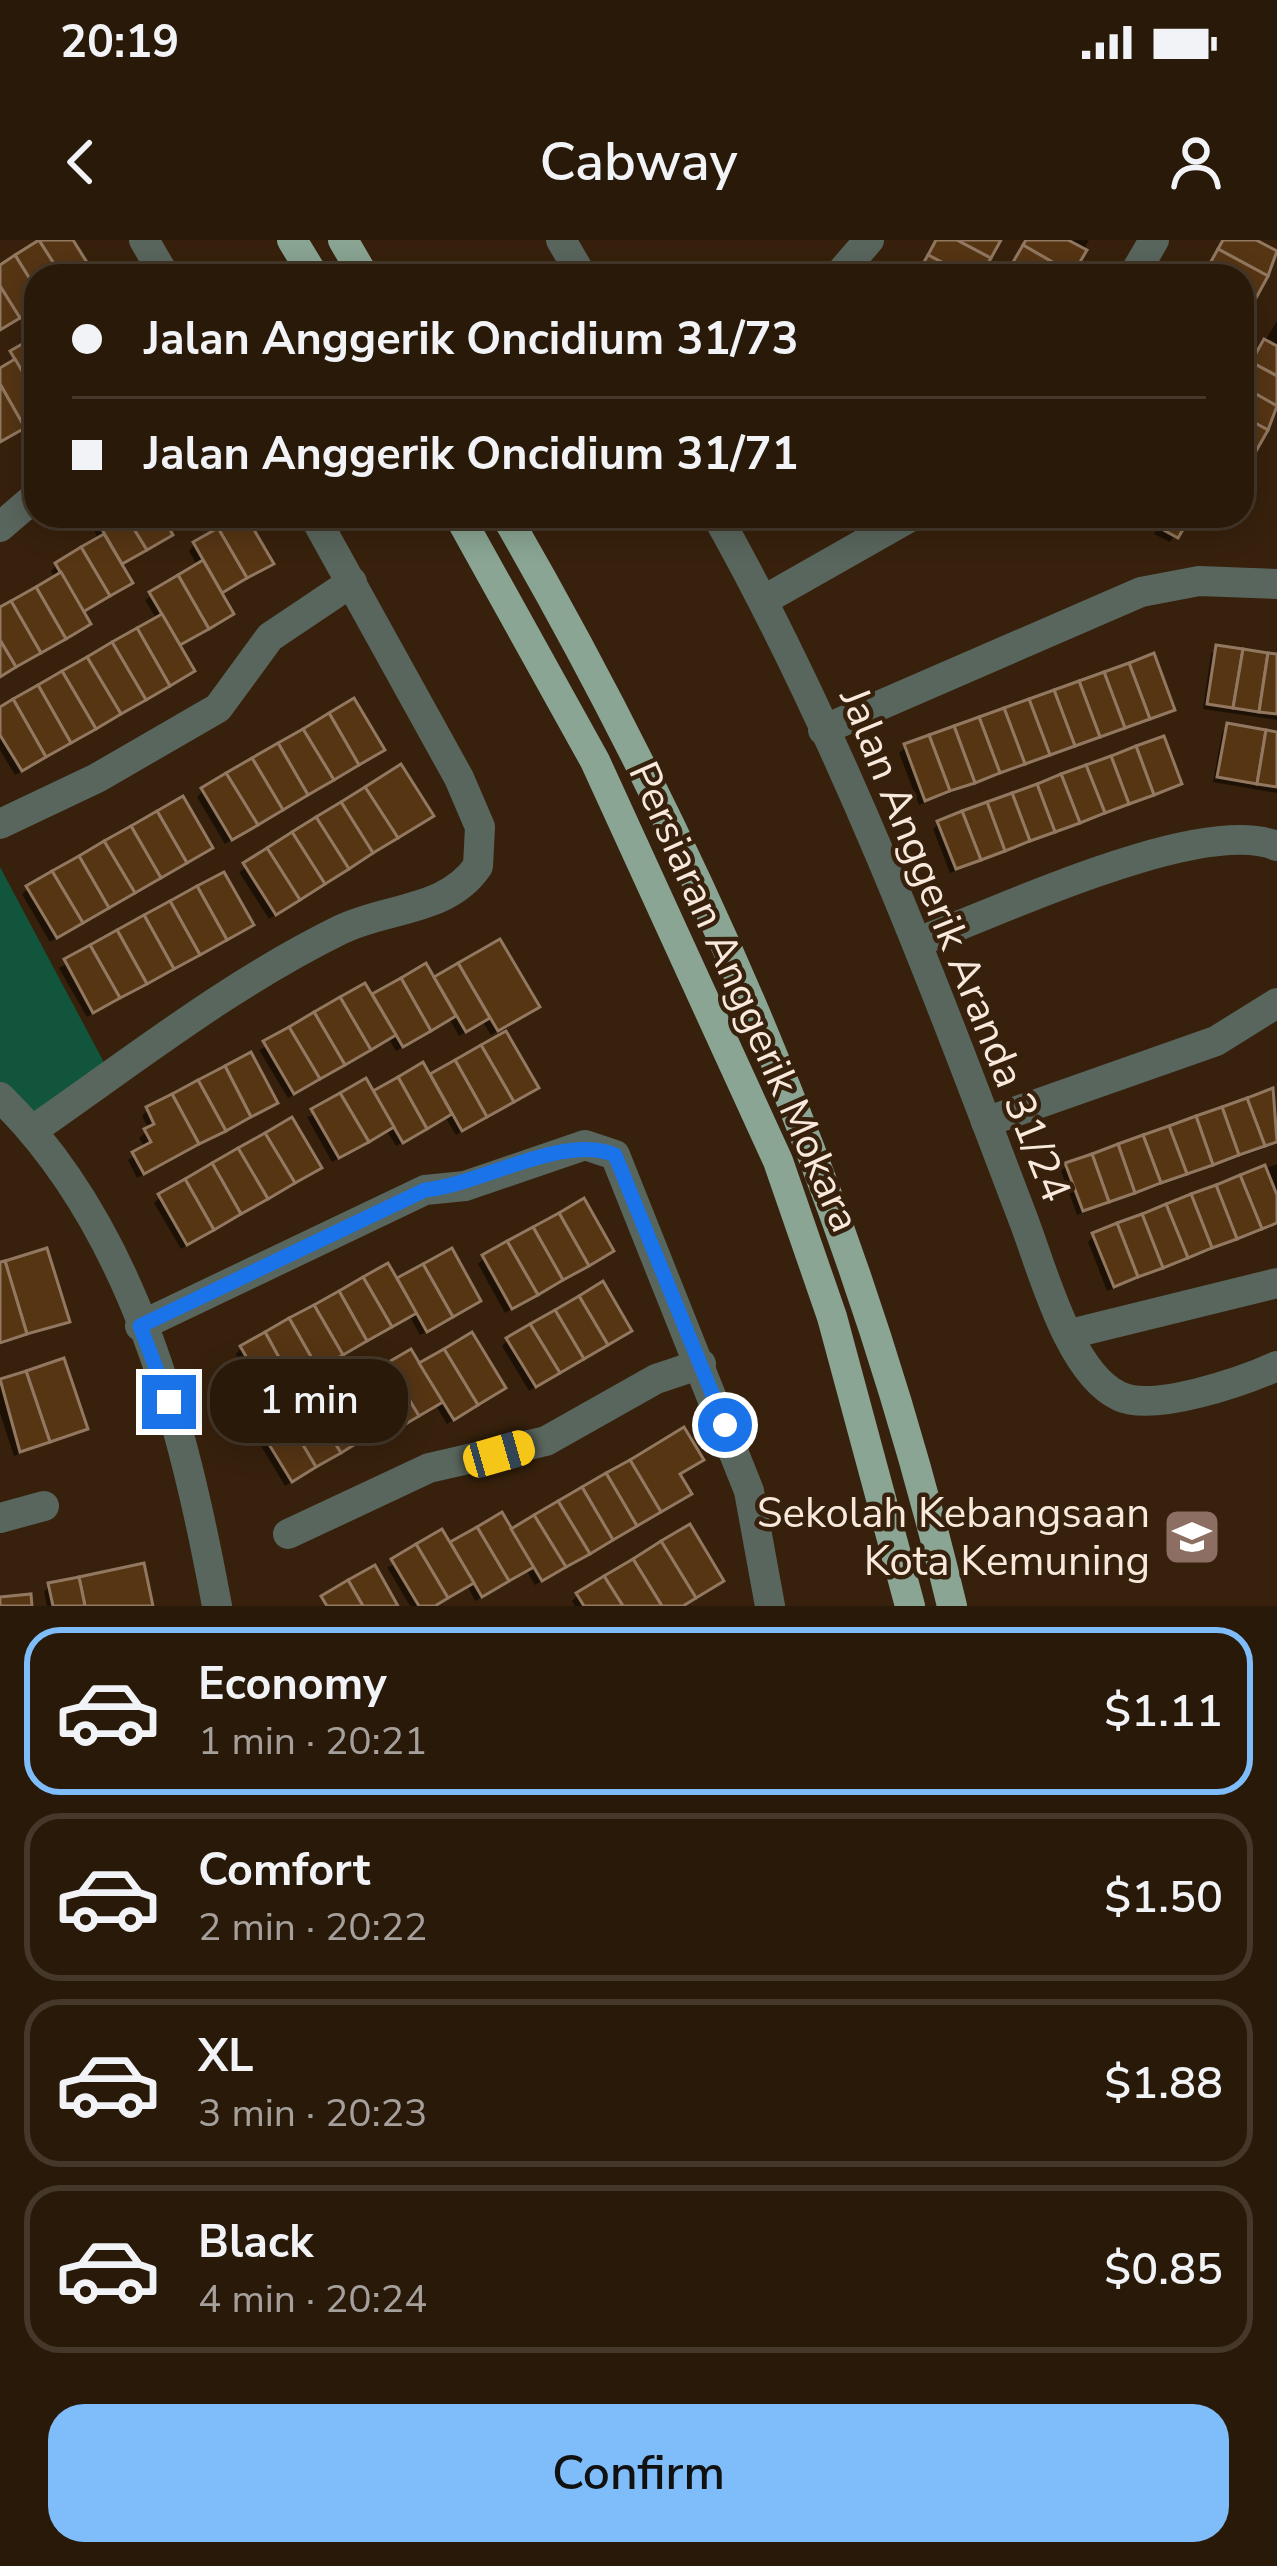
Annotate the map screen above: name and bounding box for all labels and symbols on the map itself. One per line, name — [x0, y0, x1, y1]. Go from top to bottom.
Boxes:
street label: Jalan Anggerik Aranda 31/24 — [825, 679, 1084, 1210]
street label: Persiaran Anggerik Mokara — [614, 753, 874, 1241]
callout: 1 min — [211, 1360, 409, 1444]
route end — [142, 1375, 196, 1429]
route start — [698, 1398, 752, 1452]
car — [459, 1427, 539, 1481]
place label: Sekolah Kebangsaan Kota Kemuning — [757, 1485, 1150, 1590]
school or university icon: Sekolah Kebangsaan Kota Kemuning — [1161, 1506, 1223, 1568]

